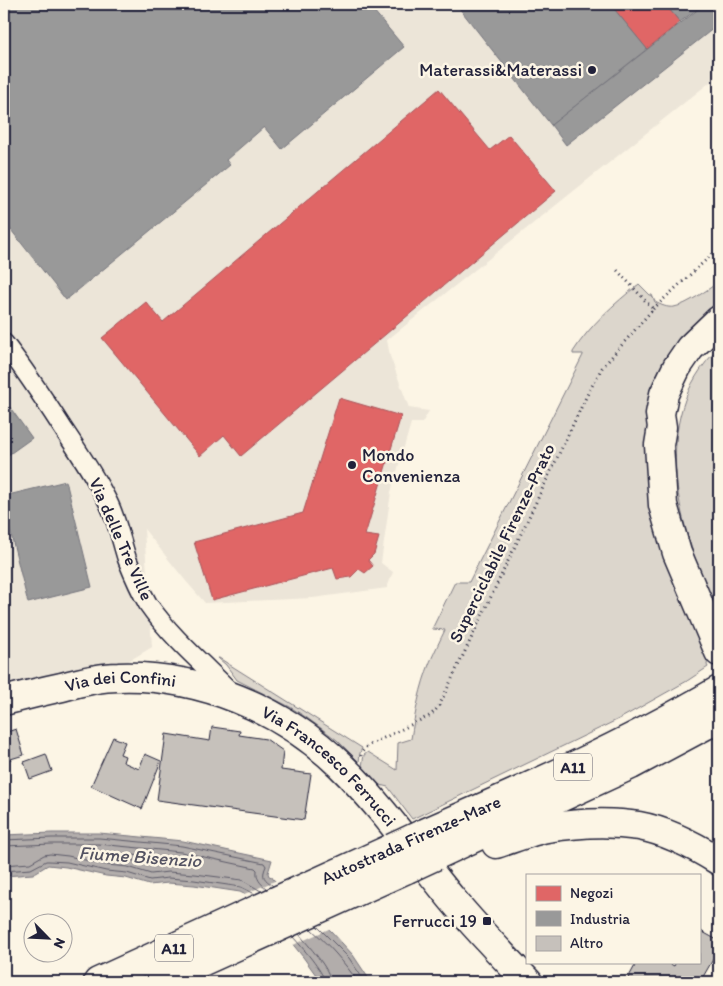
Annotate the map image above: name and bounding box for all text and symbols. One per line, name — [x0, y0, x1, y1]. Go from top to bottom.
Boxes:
place label: Materassi&Materassi — [419, 59, 582, 81]
marker: Materassi&Materassi — [586, 64, 598, 76]
street label: Superciclabile Firenze-Prato — [444, 440, 560, 646]
place label: Mondo Convenienza — [362, 444, 461, 487]
marker: Mondo Convenienza — [346, 459, 358, 471]
street label: Via delle Tre Ville — [84, 474, 158, 604]
street label: Via dei Confini — [62, 666, 178, 697]
street label: Via Francesco Ferrucci — [258, 701, 401, 831]
road number: A11 — [554, 754, 592, 780]
street label: Autostrada Firenze-Mare — [318, 790, 504, 890]
water label: Fiume Bisenzio — [78, 841, 203, 872]
legend — [526, 874, 700, 964]
text: Negozi — [570, 884, 613, 902]
place label: Ferrucci 19 — [393, 910, 477, 932]
text: Industria — [570, 910, 630, 928]
north arrow — [22, 914, 72, 964]
marker: Ferrucci 19 — [481, 915, 493, 927]
road number: A11 — [155, 934, 193, 961]
text: Altro — [570, 934, 603, 952]
text: N — [50, 935, 69, 951]

